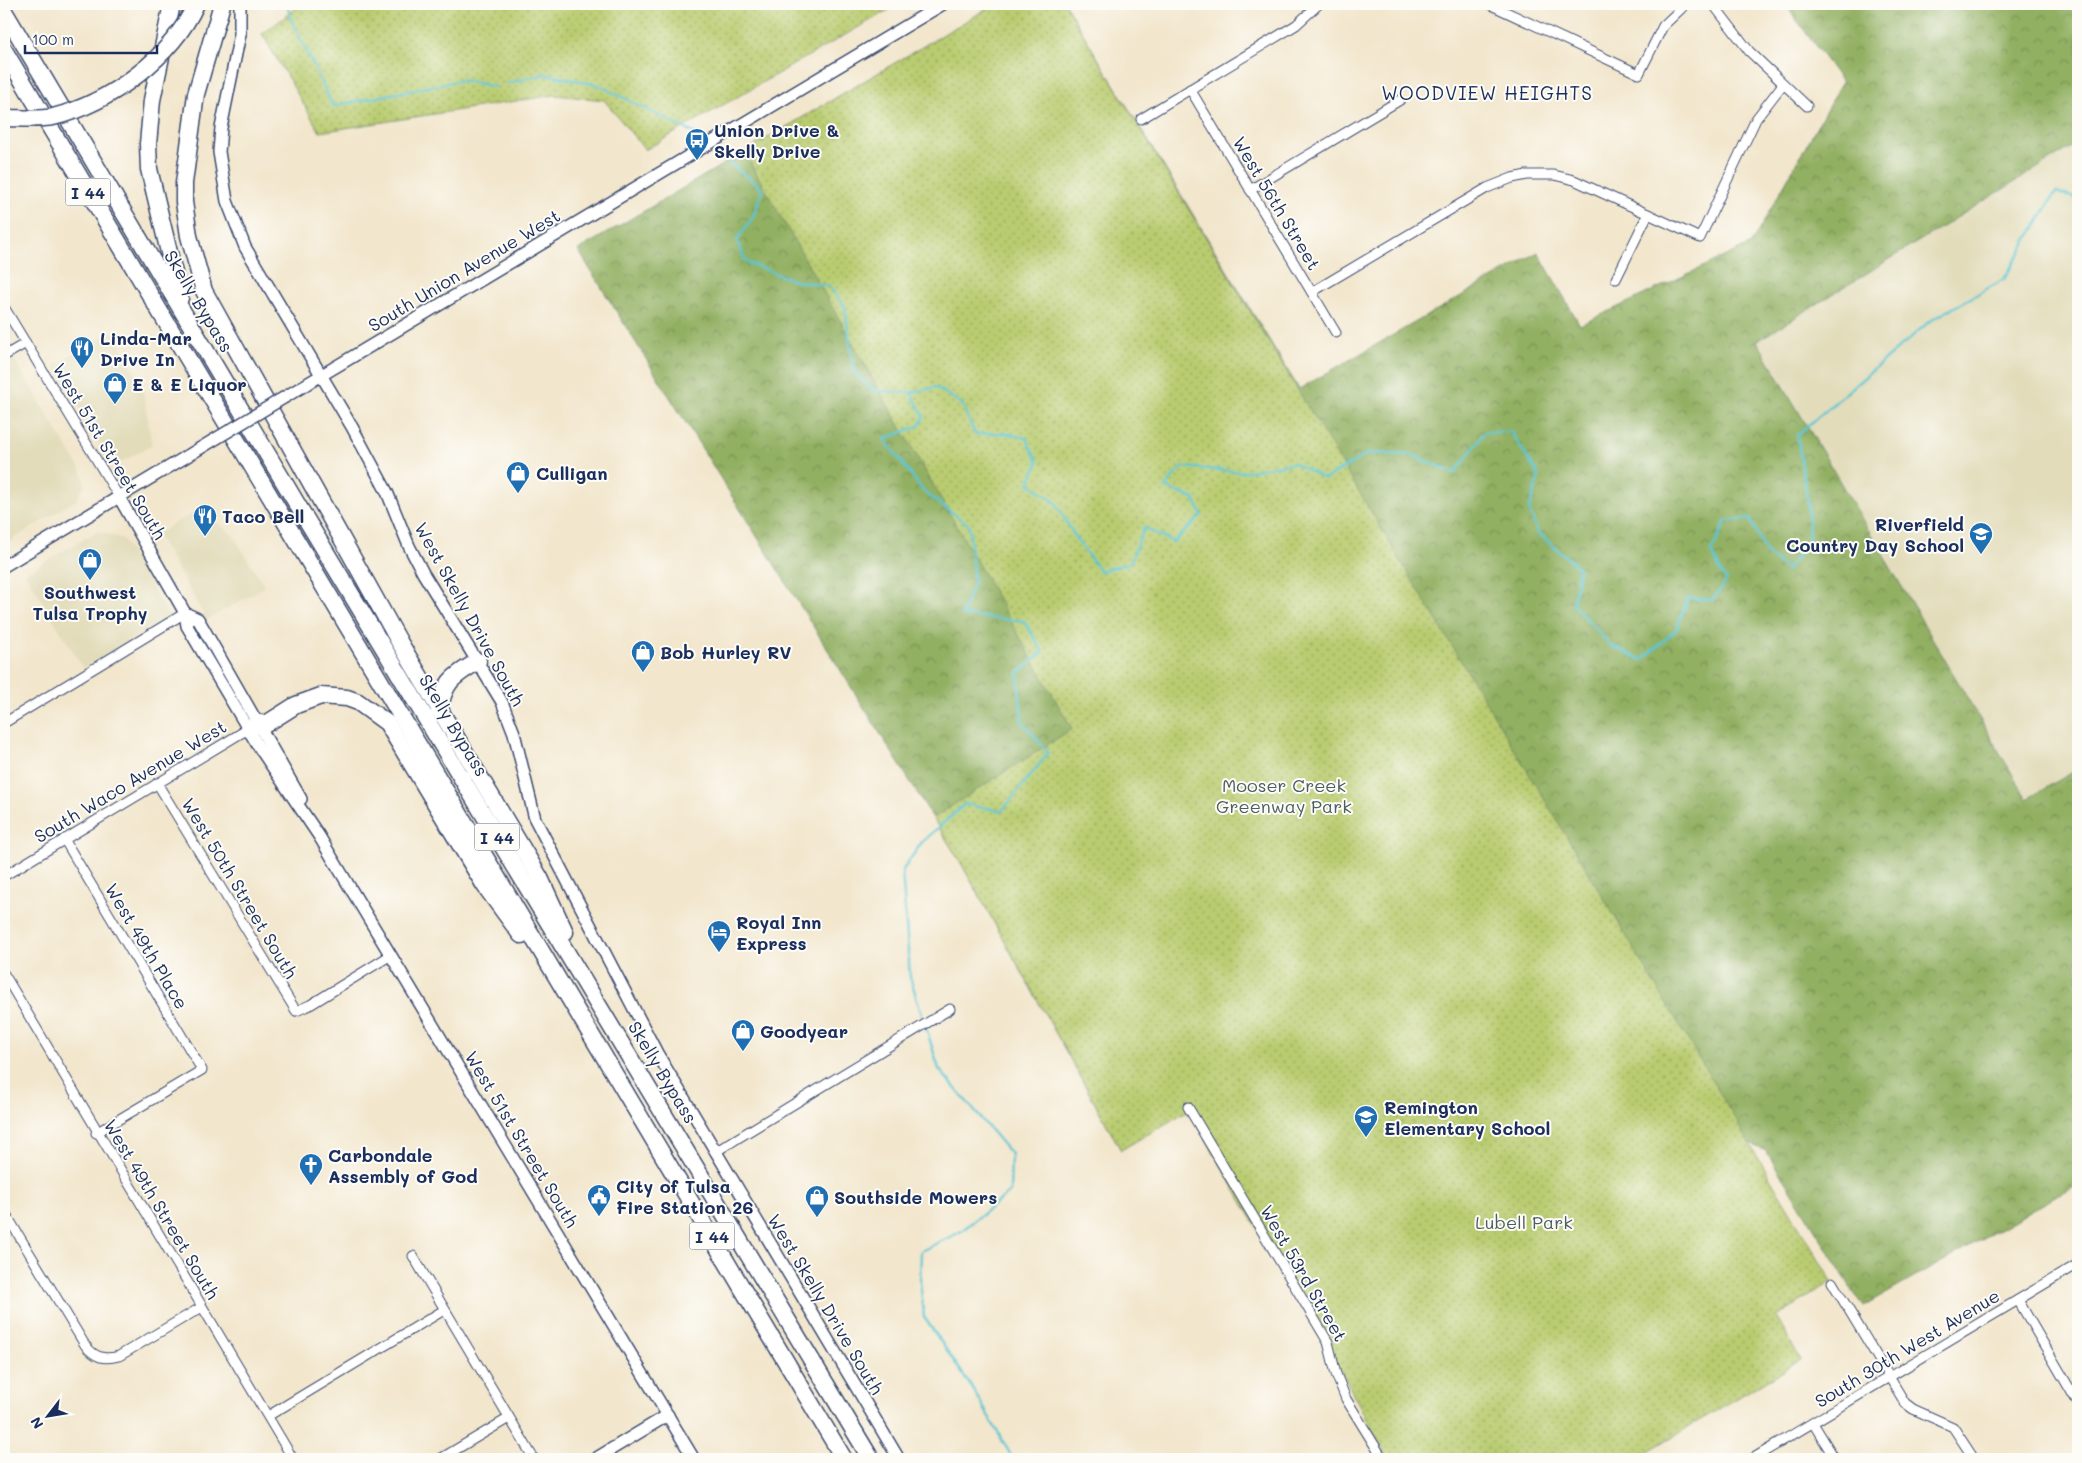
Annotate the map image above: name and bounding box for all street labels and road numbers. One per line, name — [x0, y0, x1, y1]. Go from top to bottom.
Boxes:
street label: West 56th Street — [1228, 132, 1326, 274]
road number: I 44 — [66, 178, 110, 206]
street label: South Union Avenue West — [364, 203, 564, 337]
street label: Skelly Bypass — [159, 245, 239, 357]
street label: West 51st Street South — [48, 358, 172, 544]
street label: West Skelly Drive South — [409, 518, 531, 710]
street label: Skelly Bypass — [414, 669, 494, 781]
street label: South Waco Avenue West — [29, 714, 231, 848]
street label: West 50th Street South — [177, 793, 303, 983]
road number: I 44 — [474, 824, 520, 850]
street label: West 49th Place — [100, 879, 194, 1013]
street label: Skelly Bypass — [623, 1016, 703, 1128]
street label: West 51st Street South — [460, 1046, 584, 1232]
street label: West 49th Street South — [99, 1114, 225, 1304]
street label: West 53rd Street — [1255, 1200, 1353, 1346]
street label: West Skelly Drive South — [763, 1209, 889, 1399]
road number: I 44 — [690, 1222, 734, 1250]
street label: South 30th West Avenue — [1810, 1283, 2004, 1413]

